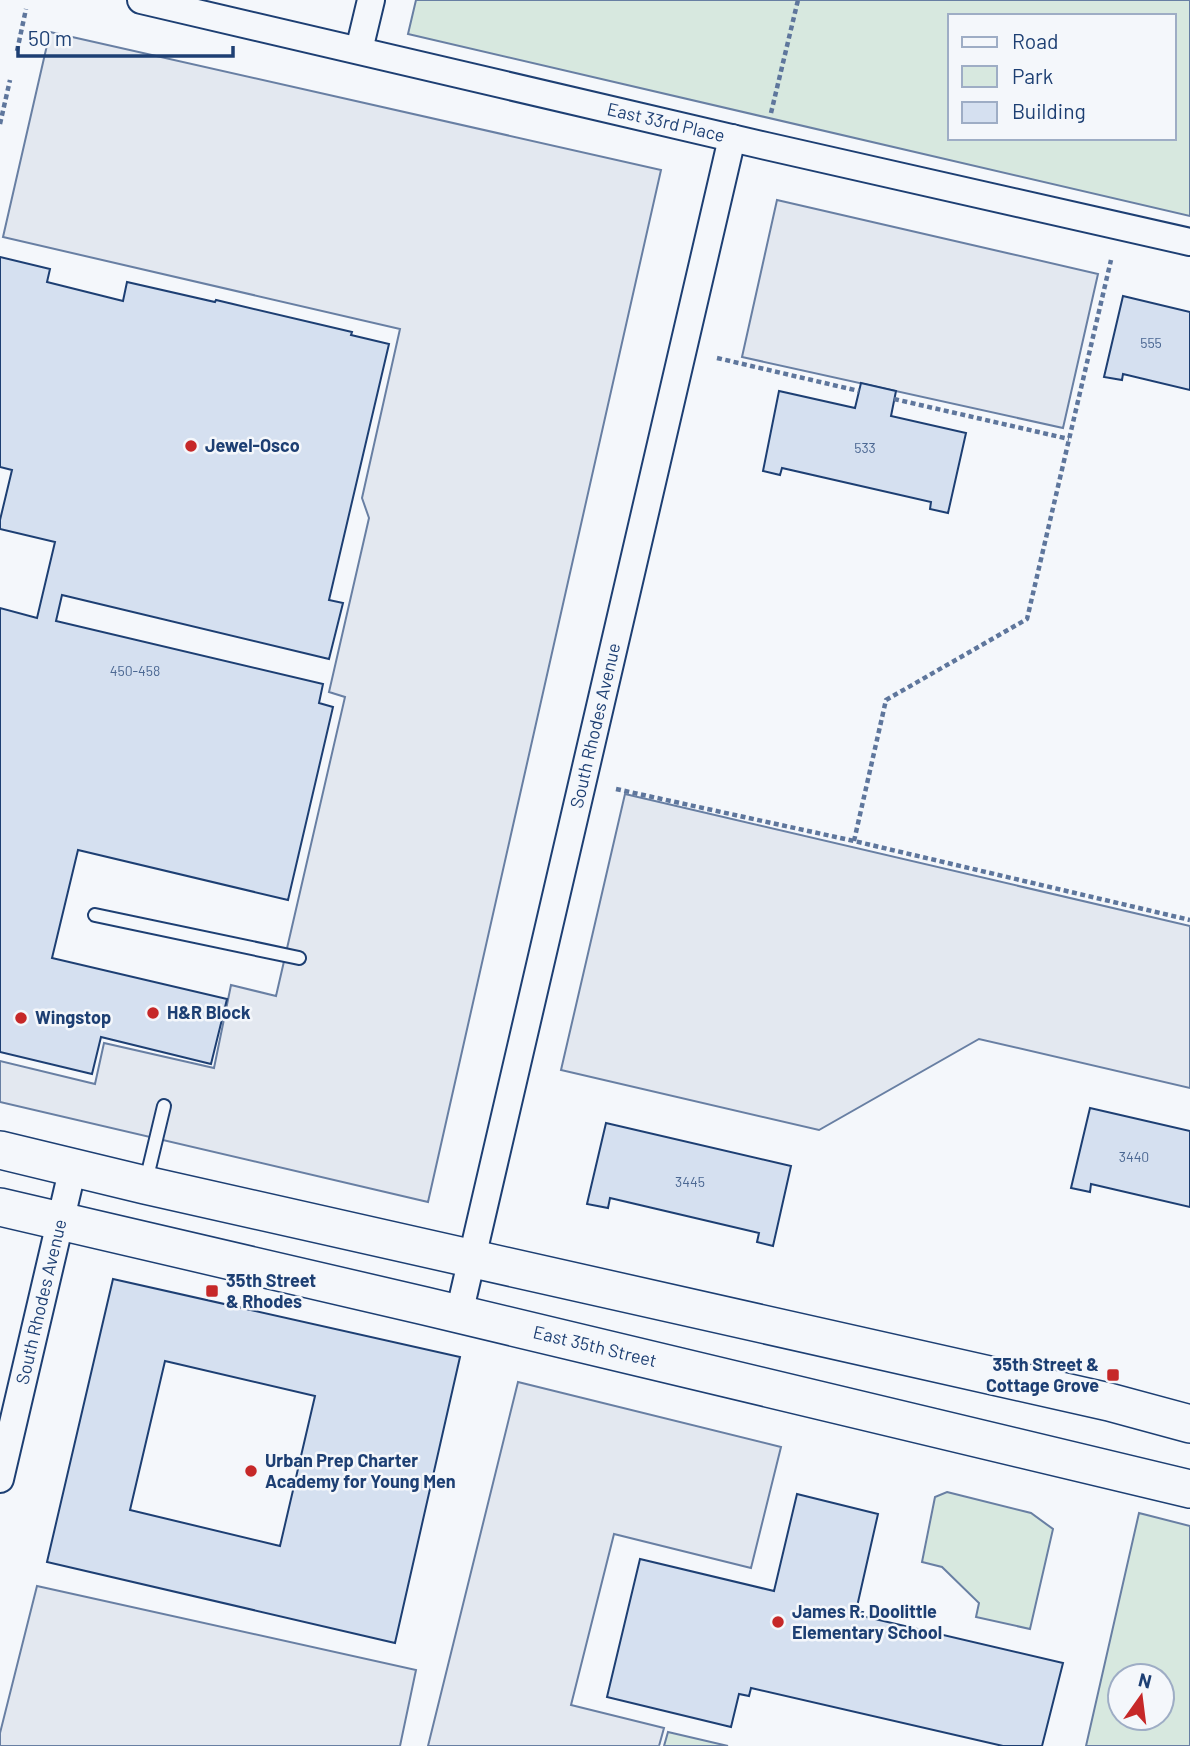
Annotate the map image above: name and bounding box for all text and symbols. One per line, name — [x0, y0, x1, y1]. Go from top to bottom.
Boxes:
scale bar — [18, 14, 233, 58]
legend — [948, 14, 1176, 140]
text: 50 m — [28, 25, 72, 50]
text: Road — [1012, 28, 1058, 53]
text: Park — [1012, 63, 1053, 88]
street label: East 33rd Place — [605, 97, 727, 146]
text: Building — [1012, 98, 1086, 123]
house number: 555 — [1140, 334, 1162, 351]
place label: Jewel-Osco — [205, 434, 300, 456]
marker: Jewel-Osco — [183, 438, 199, 454]
house number: 533 — [854, 439, 876, 456]
street label: South Rhodes Avenue — [565, 641, 624, 810]
house number: 450-458 — [110, 662, 160, 679]
place label: H&R Block — [167, 1001, 251, 1023]
marker: H&R Block — [145, 1005, 161, 1021]
place label: Wingstop — [35, 1006, 111, 1028]
marker: Wingstop — [13, 1010, 29, 1026]
house number: 3440 — [1119, 1148, 1149, 1165]
house number: 3445 — [675, 1173, 705, 1190]
street label: South Rhodes Avenue — [11, 1217, 70, 1386]
place label: 35th Street & Rhodes — [226, 1269, 316, 1312]
marker: 35th Street & Rhodes — [204, 1283, 220, 1299]
street label: East 35th Street — [531, 1320, 659, 1371]
place label: 35th Street & Cottage Grove — [986, 1353, 1099, 1396]
marker: 35th Street & Cottage Grove — [1105, 1367, 1121, 1383]
place label: Urban Prep Charter Academy for Young Men — [265, 1449, 456, 1492]
marker: Urban Prep Charter Academy for Young Men — [243, 1463, 259, 1479]
place label: James R. Doolittle Elementary School — [792, 1600, 942, 1643]
marker: James R. Doolittle Elementary School — [770, 1614, 786, 1630]
north arrow — [1106, 1662, 1176, 1732]
text: N — [1136, 1667, 1154, 1693]

